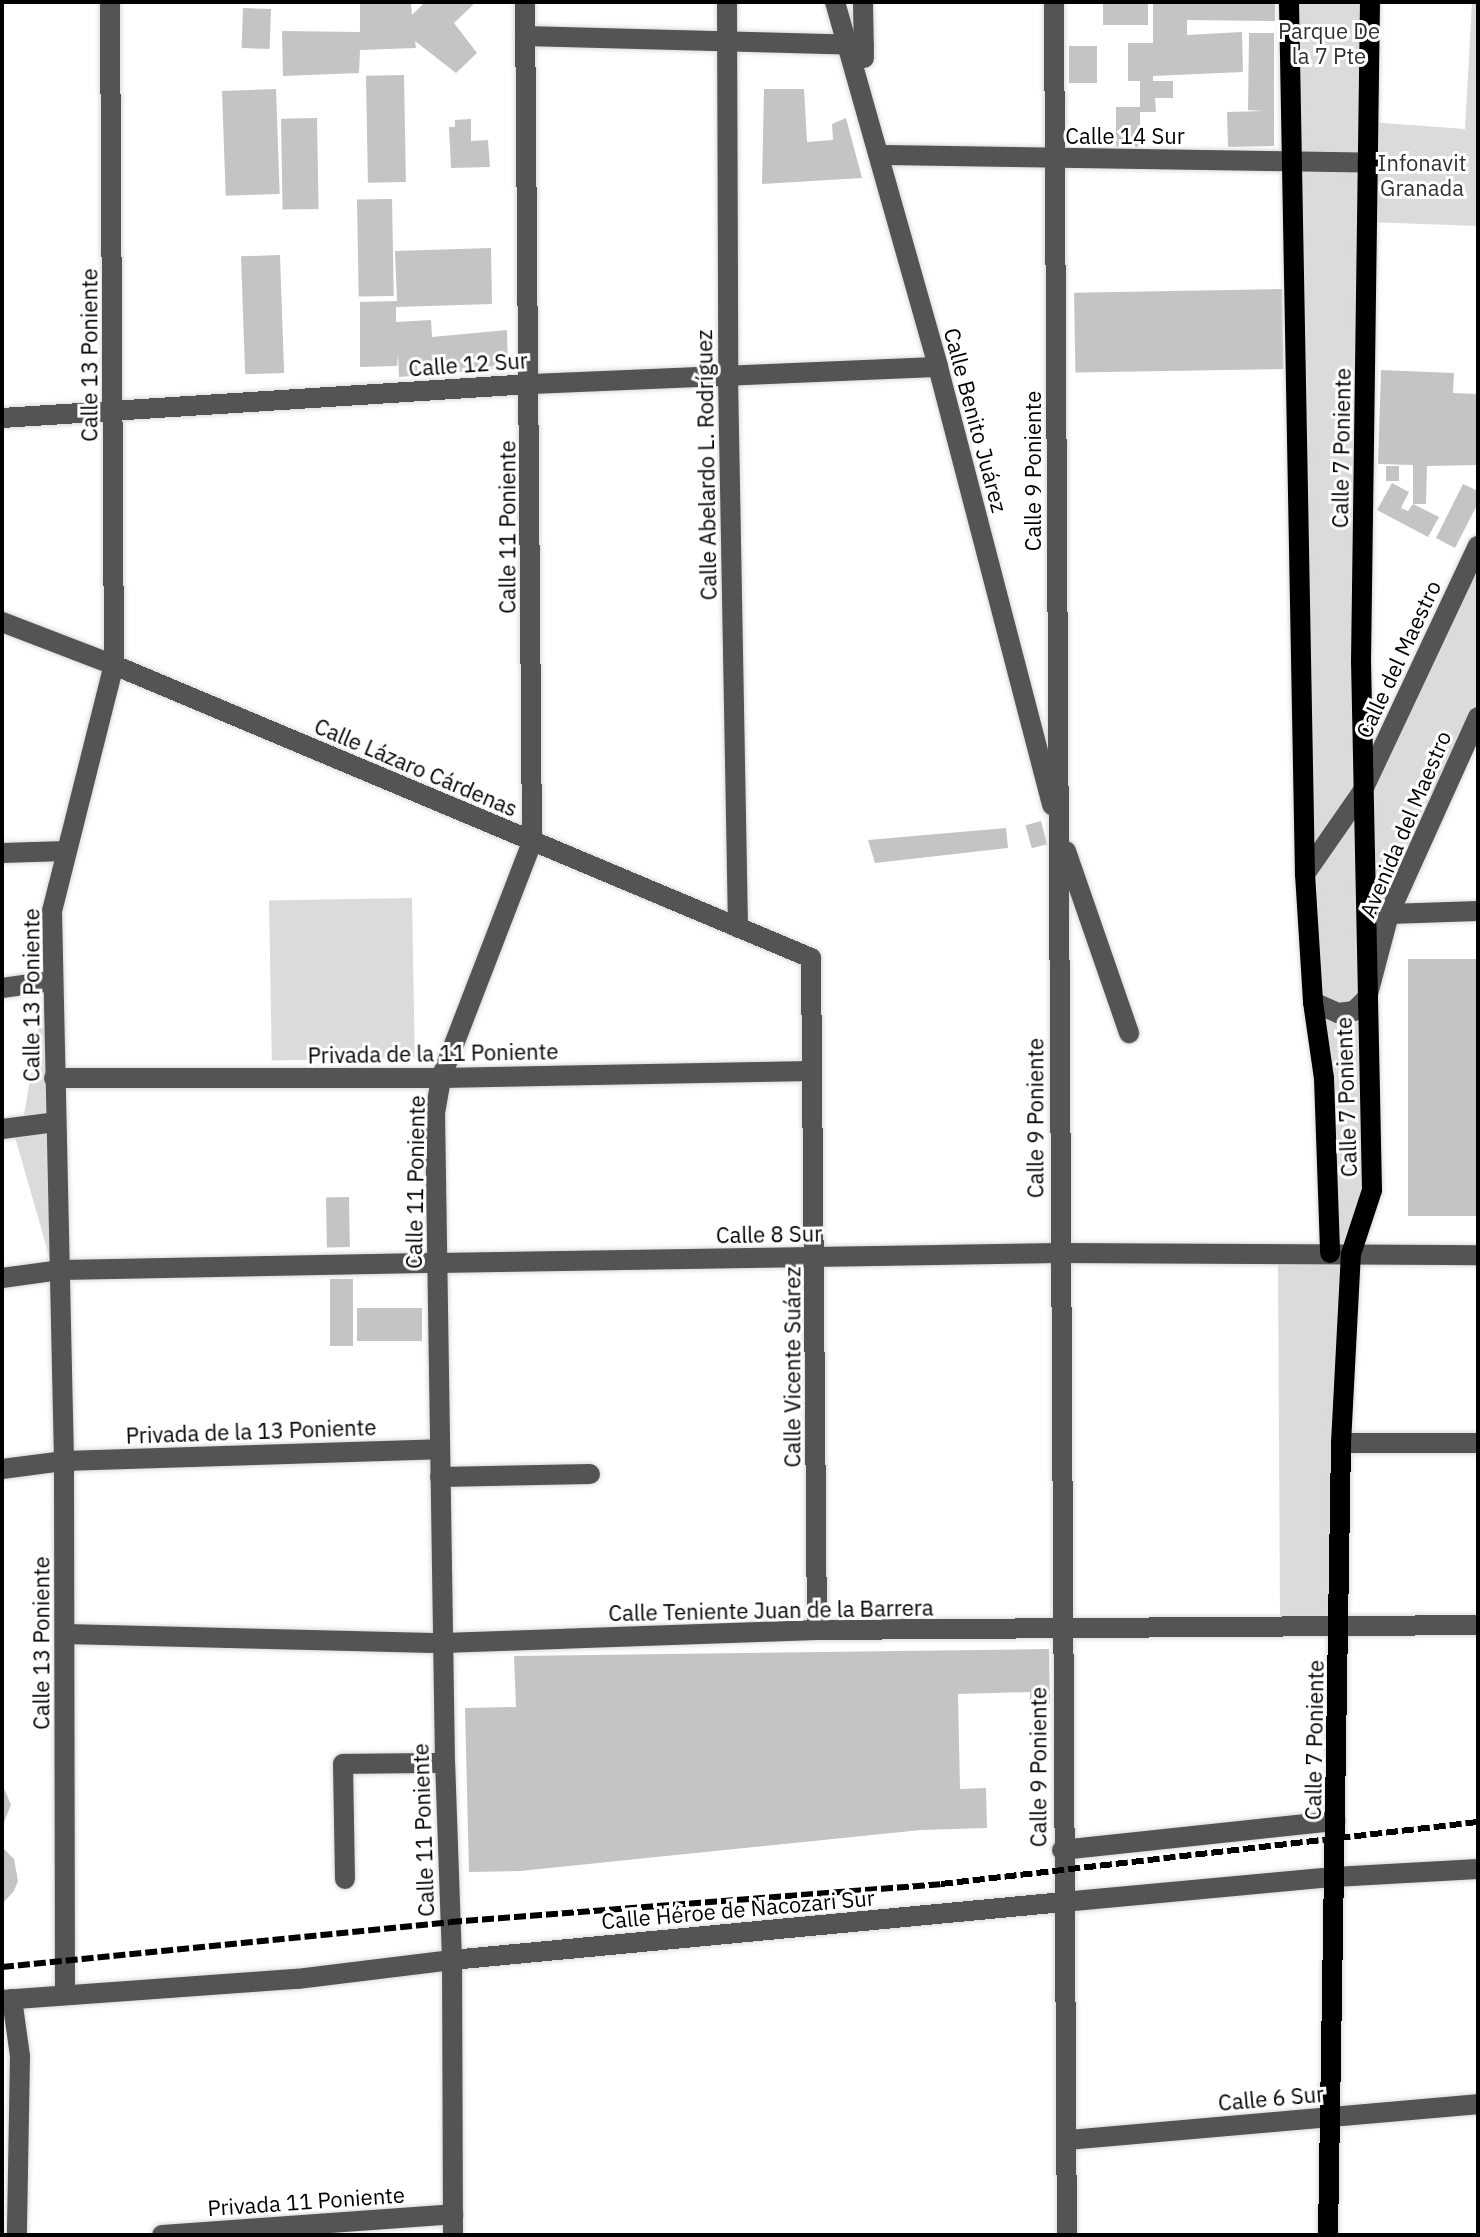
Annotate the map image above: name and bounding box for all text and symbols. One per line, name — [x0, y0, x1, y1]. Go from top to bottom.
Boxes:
park label: Parque De la 7 Pte — [1278, 17, 1380, 68]
street label: Calle 14 Sur — [1065, 123, 1185, 149]
park label: Infonavit Granada — [1378, 149, 1466, 200]
street label: Calle 13 Poniente — [76, 268, 102, 442]
street label: Calle Benito Juárez — [939, 325, 1013, 515]
street label: Calle Abelardo L. Rodríguez — [690, 329, 722, 601]
street label: Calle 12 Sur — [407, 347, 529, 381]
street label: Calle 7 Poniente — [1326, 368, 1356, 528]
street label: Calle 9 Poniente — [1020, 391, 1046, 551]
street label: Calle 11 Poniente — [494, 440, 520, 614]
street label: Calle del Maestro — [1350, 576, 1446, 742]
street label: Calle Lázaro Cárdenas — [311, 712, 521, 822]
street label: Avenida del Maestro — [1354, 727, 1456, 921]
street label: Calle 13 Poniente — [18, 908, 44, 1082]
street label: Calle 7 Poniente — [1330, 1016, 1362, 1178]
street label: Privada de la 11 Poniente — [307, 1038, 559, 1068]
street label: Calle 9 Poniente — [1022, 1038, 1048, 1198]
street label: Calle 11 Poniente — [400, 1095, 430, 1269]
street label: Calle 8 Sur — [716, 1220, 822, 1248]
street label: Calle Vicente Suárez — [779, 1266, 805, 1468]
street label: Privada de la 13 Poniente — [125, 1413, 377, 1449]
street label: Calle 13 Poniente — [28, 1556, 54, 1730]
street label: Calle Teniente Juan de la Barrera — [608, 1594, 934, 1626]
street label: Calle 7 Poniente — [1299, 1660, 1329, 1820]
street label: Calle 9 Poniente — [1025, 1687, 1051, 1847]
street label: Calle 11 Poniente — [407, 1743, 439, 1917]
street label: Calle Héroe de Nacozari Sur — [600, 1884, 876, 1934]
street label: Calle 6 Sur — [1217, 2080, 1325, 2116]
street label: Privada 11 Poniente — [206, 2181, 406, 2221]

